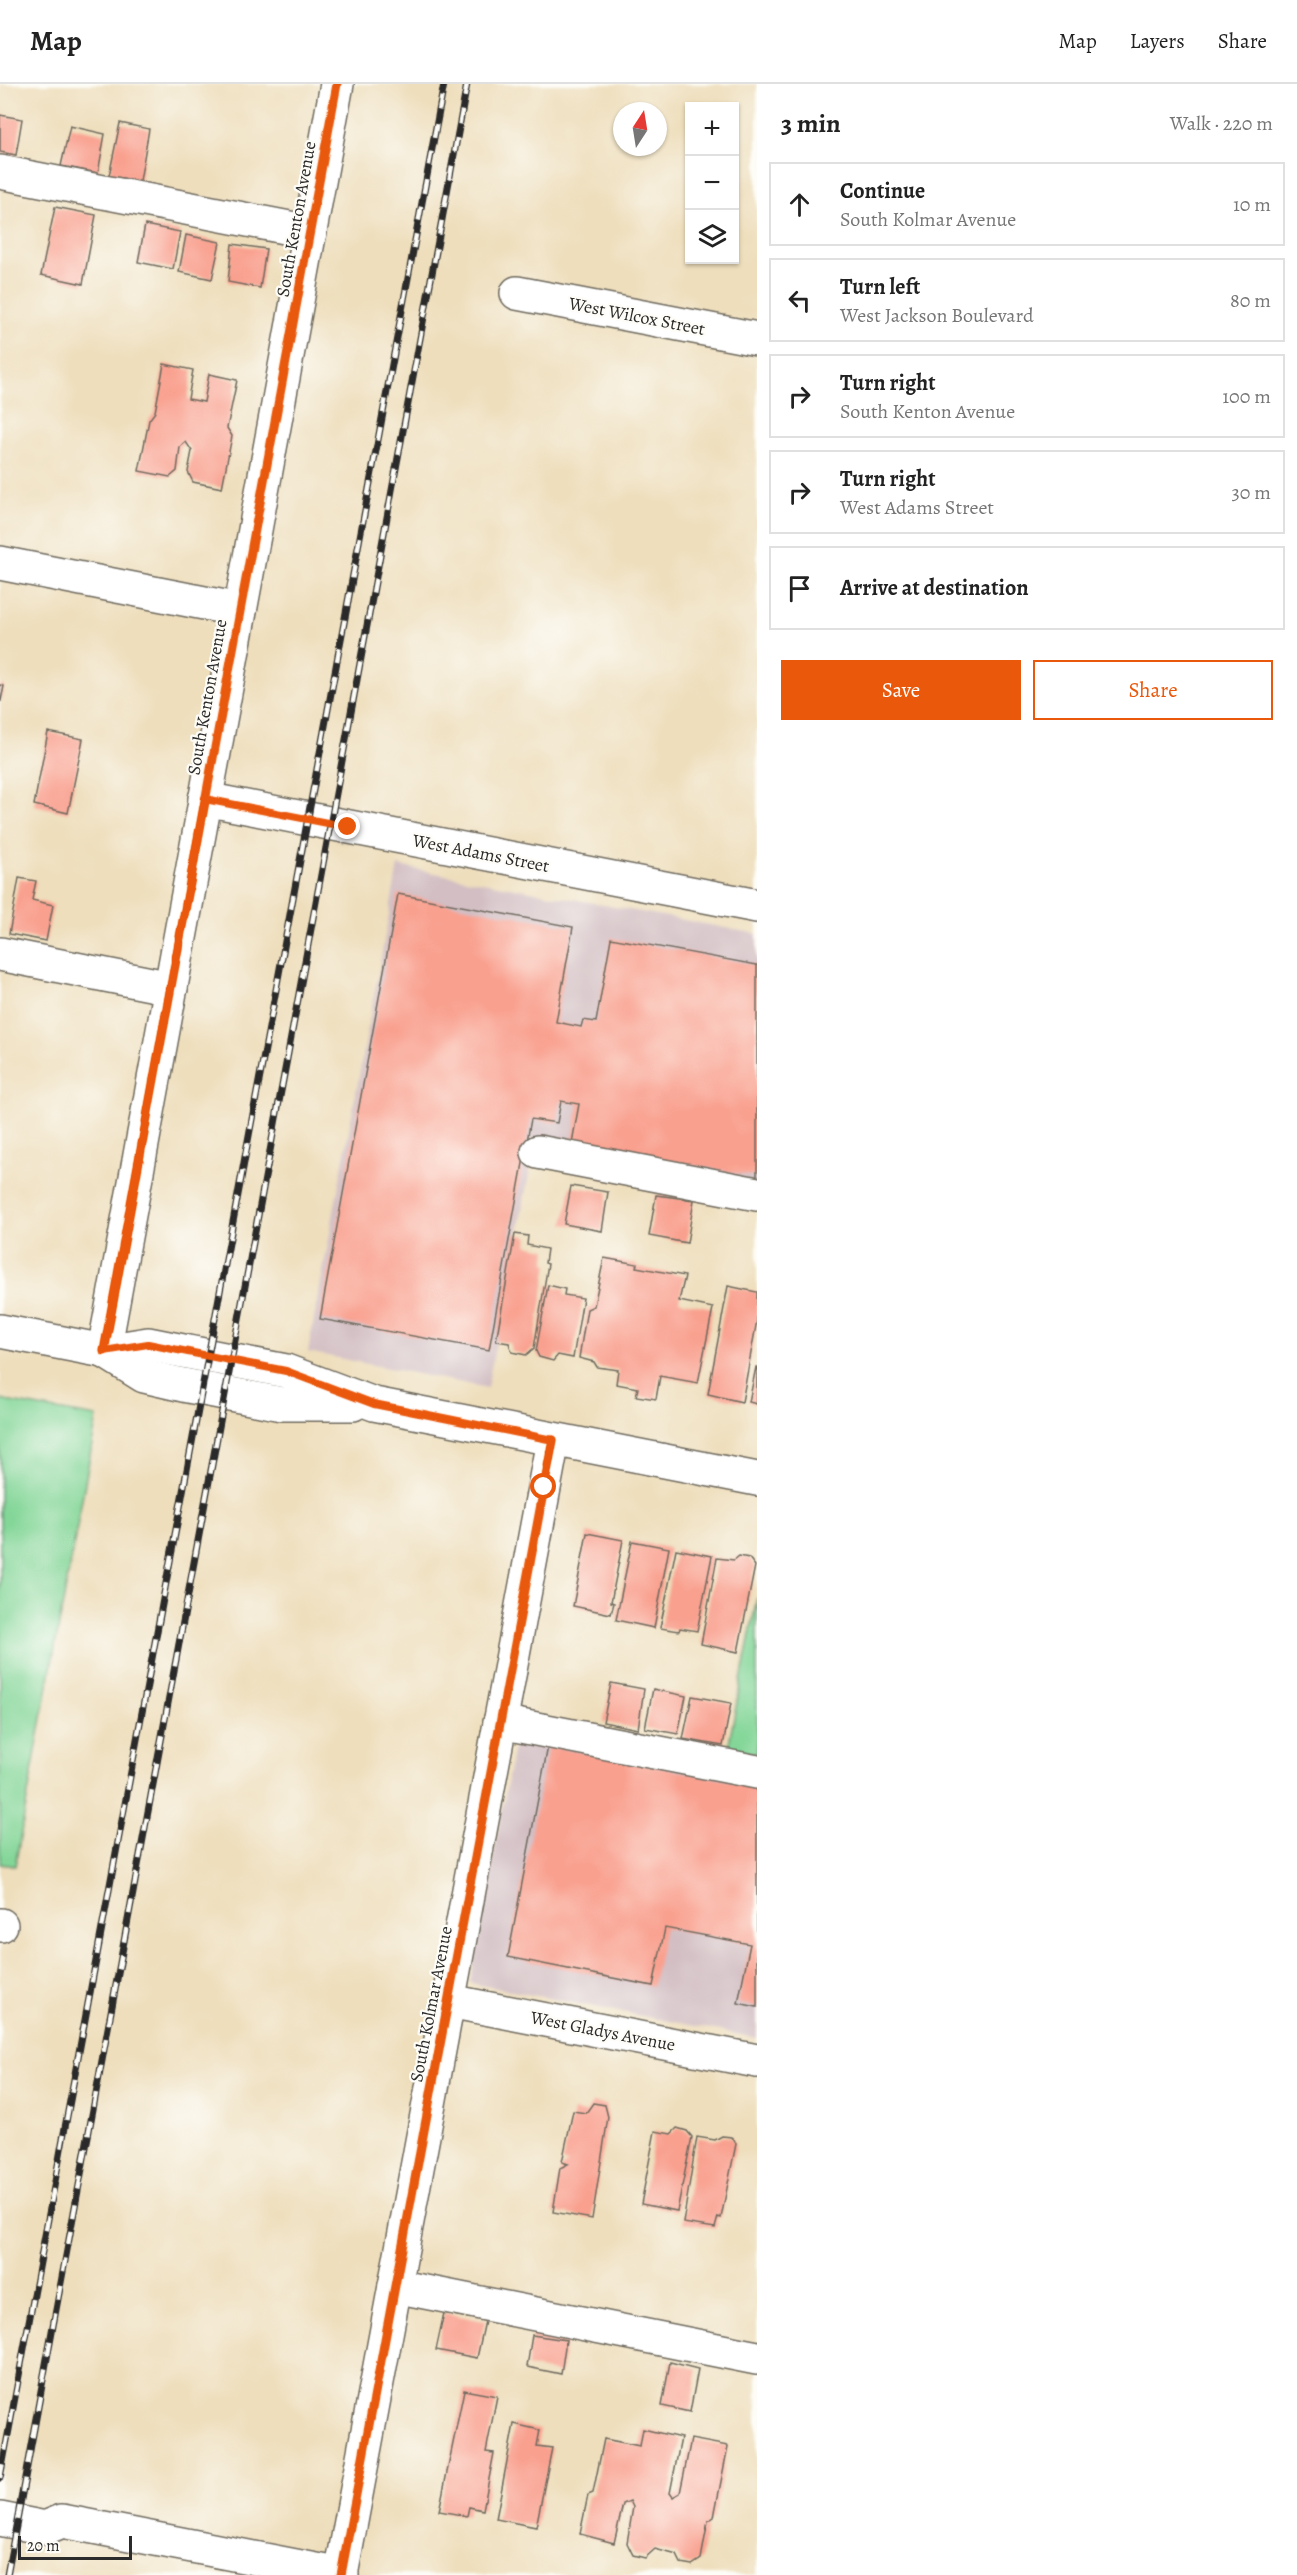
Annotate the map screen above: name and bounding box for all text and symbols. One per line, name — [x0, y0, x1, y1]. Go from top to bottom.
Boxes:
text: Map — [30, 22, 82, 60]
text: Map — [1058, 27, 1097, 55]
text: Layers — [1130, 27, 1185, 55]
text: Share — [1218, 27, 1267, 55]
north arrow — [613, 102, 667, 156]
map controls — [685, 102, 739, 264]
button: + — [685, 102, 739, 156]
text: 3 min — [781, 106, 841, 141]
text: Walk · 220 m — [1170, 110, 1273, 137]
street label: South Kenton Avenue — [270, 139, 322, 299]
button: − — [685, 156, 739, 210]
text: Continue — [840, 176, 925, 206]
icon: ahead — [783, 188, 816, 221]
text: 10 m — [1233, 191, 1271, 218]
text: South Kolmar Avenue — [840, 206, 1016, 233]
button: layers — [685, 210, 739, 264]
text: Turn left — [840, 272, 920, 302]
icon: left — [783, 284, 816, 317]
text: 80 m — [1230, 287, 1271, 314]
street label: West Wilcox Street — [566, 291, 707, 341]
text: West Jackson Boulevard — [840, 302, 1034, 329]
text: Turn right — [840, 368, 936, 398]
icon: right — [783, 380, 816, 413]
text: 100 m — [1222, 383, 1271, 410]
text: South Kenton Avenue — [840, 398, 1015, 425]
text: Turn right — [840, 464, 936, 494]
icon: right — [783, 476, 816, 509]
text: 30 m — [1231, 479, 1271, 506]
text: West Adams Street — [840, 494, 994, 521]
icon: arrive — [783, 572, 816, 605]
text: Arrive at destination — [840, 573, 1029, 603]
street label: South Kenton Avenue — [181, 617, 233, 777]
button: Save — [781, 660, 1021, 720]
button: Share — [1033, 660, 1273, 720]
route end — [334, 813, 360, 839]
street label: West Adams Street — [410, 828, 551, 878]
route start — [530, 1473, 556, 1499]
street label: South Kolmar Avenue — [404, 1924, 458, 2084]
street label: West Gladys Avenue — [528, 2005, 677, 2057]
scale bar — [18, 2533, 132, 2560]
text: 20 m — [27, 2535, 60, 2557]

